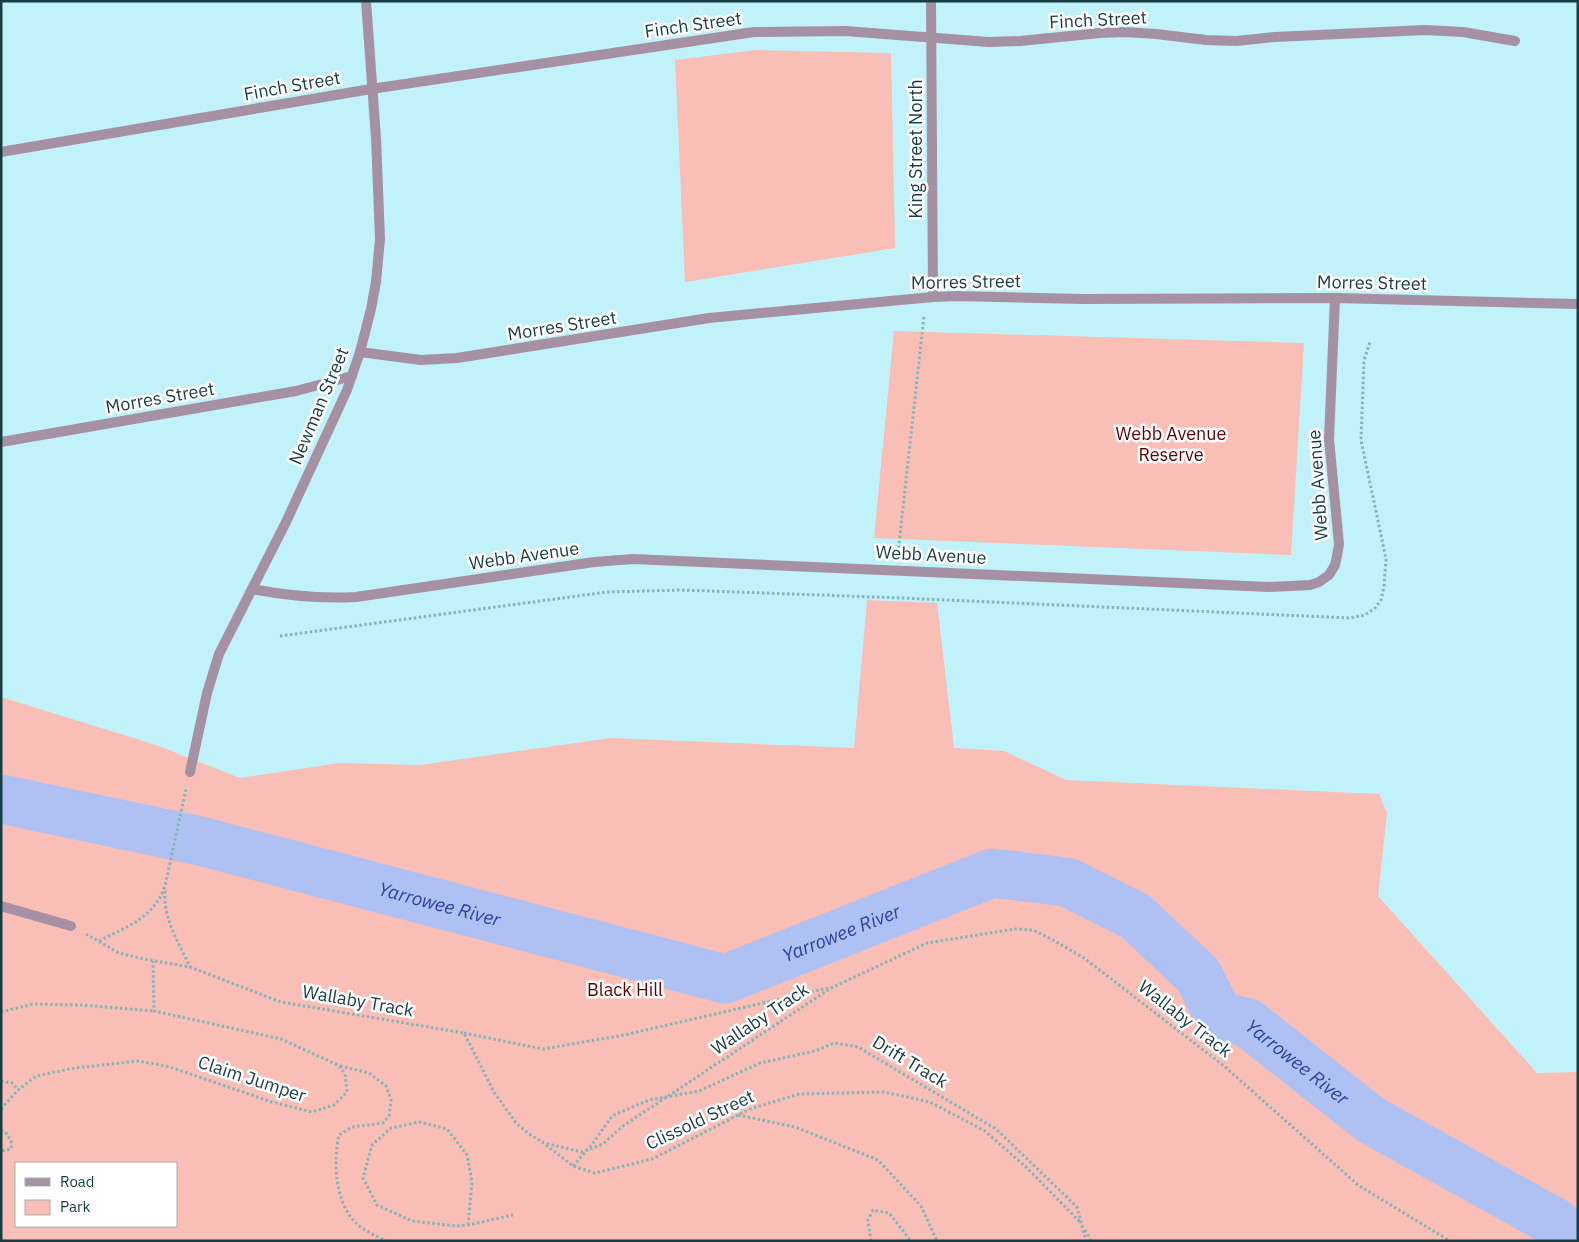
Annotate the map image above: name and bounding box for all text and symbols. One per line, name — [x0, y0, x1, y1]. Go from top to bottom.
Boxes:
street label: Finch Street — [1049, 5, 1147, 34]
street label: Finch Street — [643, 6, 743, 43]
street label: Finch Street — [242, 66, 342, 105]
street label: King Street North — [904, 79, 927, 219]
street label: Morres Street — [911, 269, 1021, 294]
street label: Morres Street — [1317, 270, 1427, 295]
street label: Morres Street — [506, 306, 618, 345]
street label: Newman Street — [283, 344, 354, 468]
street label: Morres Street — [104, 377, 216, 418]
park label: Webb Avenue Reserve — [1116, 422, 1227, 466]
street label: Webb Avenue — [1302, 429, 1333, 541]
street label: Webb Avenue — [467, 536, 581, 575]
street label: Webb Avenue — [875, 540, 987, 569]
water label: Yarrowee River — [376, 876, 504, 932]
water label: Yarrowee River — [778, 898, 905, 967]
street label: Wallaby Track — [1134, 975, 1237, 1063]
street label: Wallaby Track — [707, 977, 813, 1060]
park label: Black Hill — [587, 978, 663, 1001]
street label: Wallaby Track — [301, 979, 416, 1022]
water label: Yarrowee River — [1241, 1014, 1355, 1111]
street label: Drift Track — [868, 1030, 953, 1093]
street label: Claim Jumper — [195, 1050, 309, 1107]
street label: Clissold Street — [642, 1084, 758, 1155]
legend — [15, 1162, 178, 1227]
text: Road — [60, 1172, 95, 1191]
text: Park — [60, 1197, 90, 1216]

